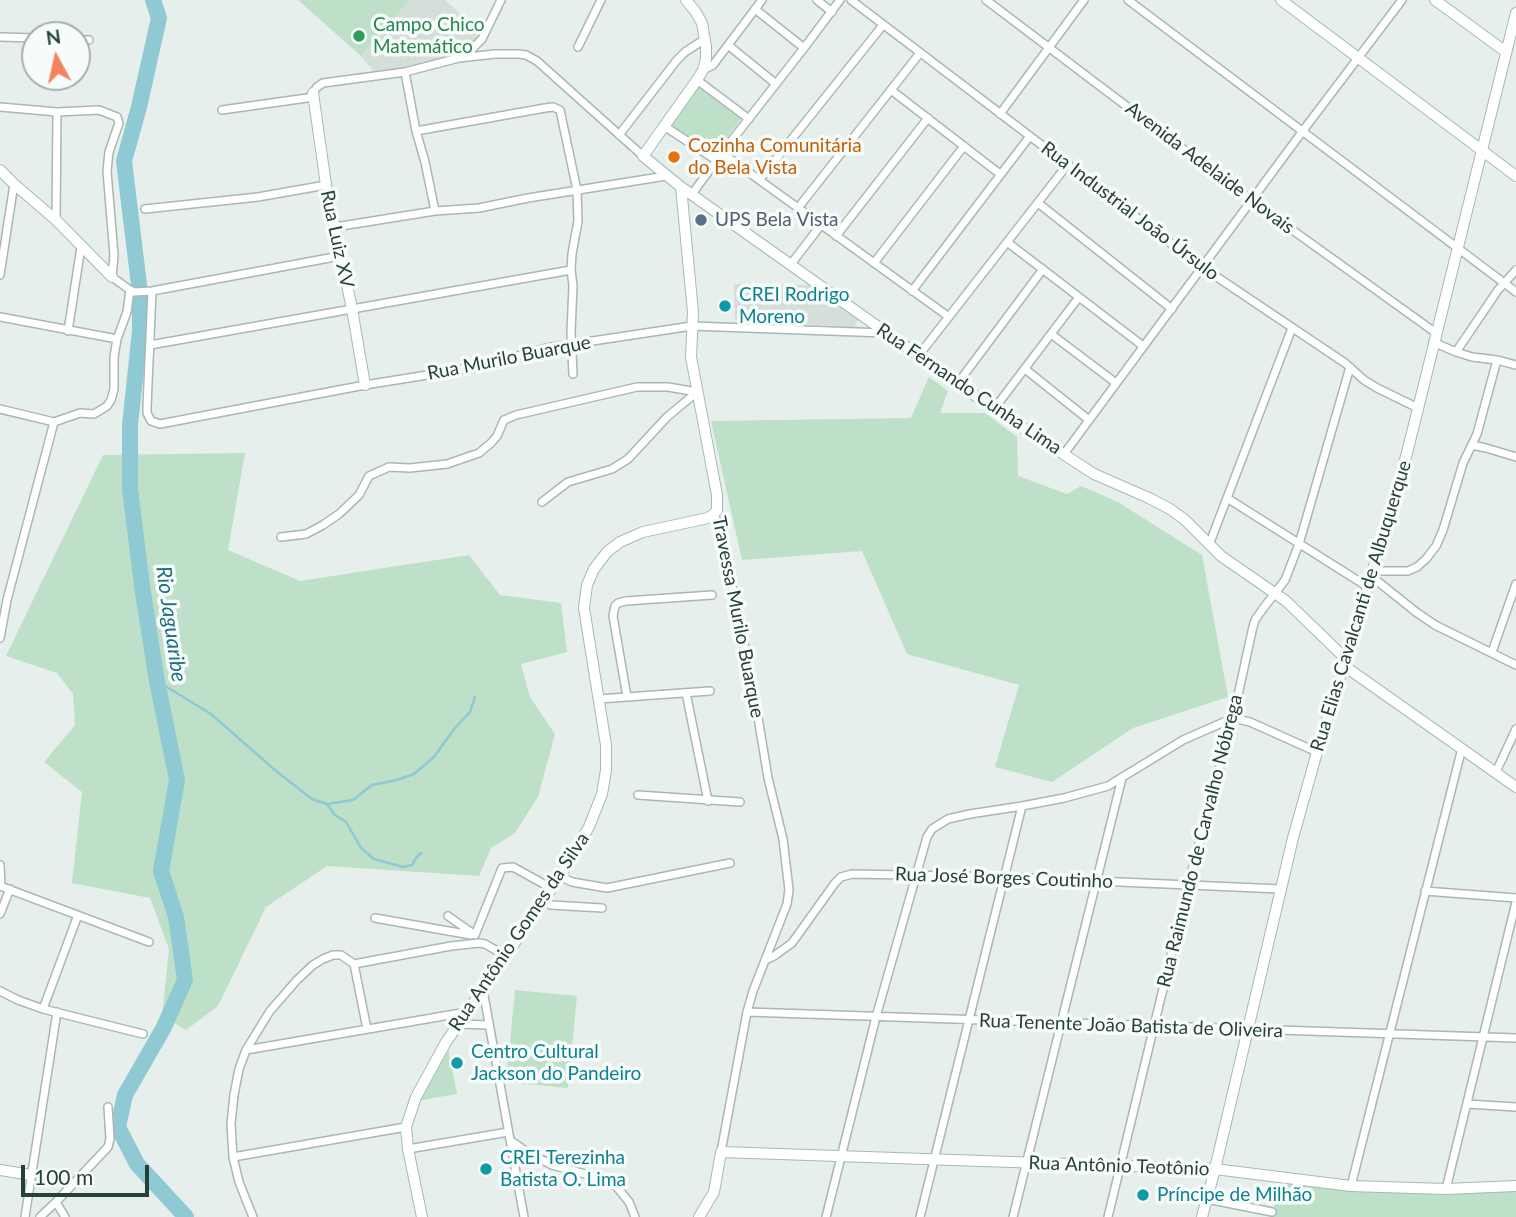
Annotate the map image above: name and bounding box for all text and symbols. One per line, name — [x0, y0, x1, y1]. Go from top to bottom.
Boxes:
place label: Campo Chico Matemático — [373, 14, 485, 58]
north arrow — [21, 21, 91, 91]
text: N — [44, 24, 62, 49]
marker: Campo Chico Matemático — [351, 28, 367, 44]
street label: Avenida Adelaide Novais — [1121, 97, 1299, 239]
place label: Cozinha Comunitária do Bela Vista — [688, 135, 862, 179]
street label: Rua Industrial João Úrsulo — [1037, 137, 1223, 285]
marker: Cozinha Comunitária do Bela Vista — [666, 149, 682, 165]
street label: Rua Luiz XV — [316, 188, 358, 290]
place label: UPS Bela Vista — [715, 209, 838, 231]
marker: UPS Bela Vista — [693, 212, 709, 228]
place label: CREI Rodrigo Moreno — [739, 284, 849, 328]
marker: CREI Rodrigo Moreno — [717, 298, 733, 314]
street label: Rua Fernando Cunha Lima — [872, 319, 1066, 459]
street label: Rua Murilo Buarque — [425, 331, 593, 385]
street label: Rua Elias Cavalcanti de Albuquerque — [1306, 458, 1416, 754]
street label: Travessa Murilo Buarque — [707, 514, 769, 720]
water label: Rio Jaguaribe — [150, 564, 192, 684]
street label: Rua Raimundo de Carvalho Nóbrega — [1153, 692, 1247, 990]
street label: Rua Antônio Gomes da Silva — [444, 828, 594, 1036]
street label: Rua José Borges Coutinho — [895, 863, 1113, 893]
street label: Rua Tenente João Batista de Oliveira — [979, 1009, 1283, 1043]
place label: Centro Cultural Jackson do Pandeiro — [471, 1041, 641, 1085]
marker: Centro Cultural Jackson do Pandeiro — [449, 1055, 465, 1071]
place label: CREI Terezinha Batista O. Lima — [500, 1147, 626, 1191]
scale bar — [24, 1150, 152, 1194]
street label: Rua Antônio Teotônio — [1028, 1151, 1210, 1181]
marker: CREI Terezinha Batista O. Lima — [478, 1161, 494, 1177]
text: 100 m — [34, 1164, 93, 1189]
place label: Príncipe de Milhão — [1157, 1184, 1312, 1206]
marker: Príncipe de Milhão — [1135, 1187, 1151, 1203]

